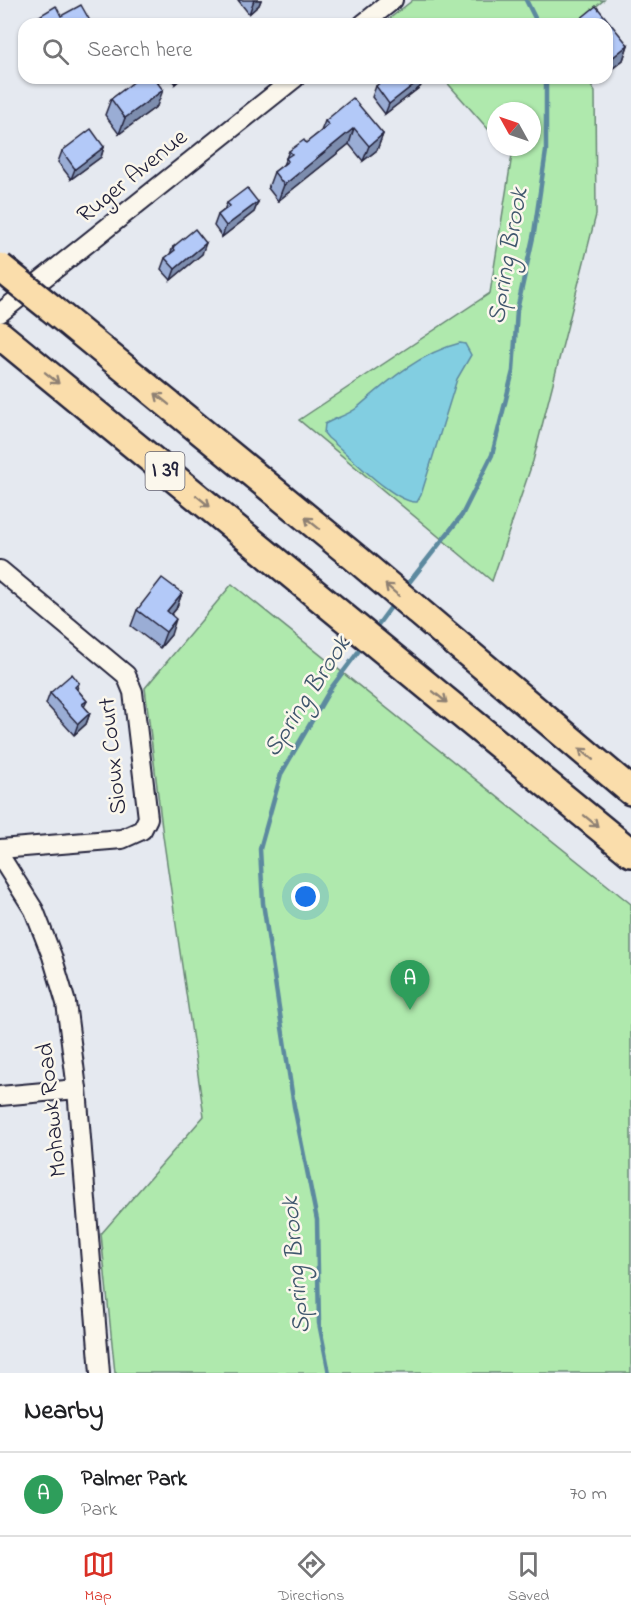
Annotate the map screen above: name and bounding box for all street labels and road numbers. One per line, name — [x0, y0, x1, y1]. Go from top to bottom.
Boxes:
street label: Ruger Avenue — [70, 121, 196, 233]
road number: I 39 — [146, 452, 184, 490]
street label: Sioux Court — [90, 696, 138, 816]
street label: Mohawk Road — [29, 1041, 77, 1179]

